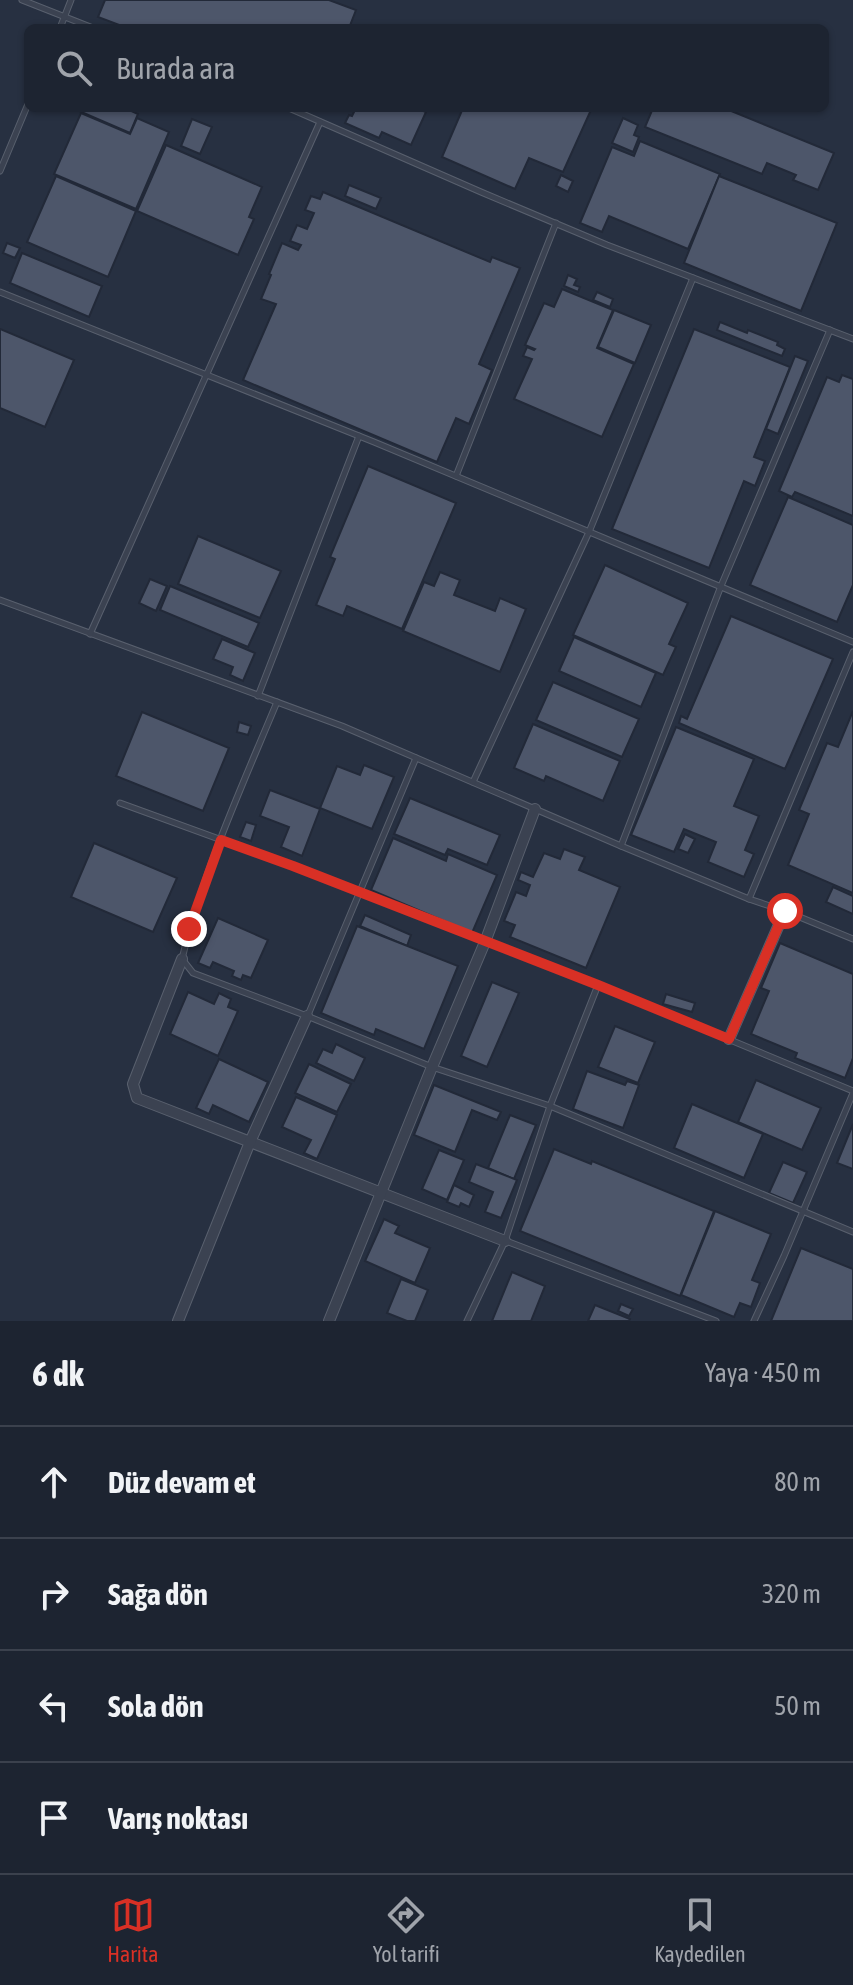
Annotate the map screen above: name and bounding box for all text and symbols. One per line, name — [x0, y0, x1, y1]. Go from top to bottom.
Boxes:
search box — [24, 24, 829, 112]
icon: search — [52, 46, 96, 90]
text: Burada ara — [116, 51, 235, 85]
route start — [767, 893, 803, 929]
route end — [171, 911, 207, 947]
text: 6 dk — [32, 1354, 84, 1393]
text: Yaya · 450 m — [705, 1358, 821, 1388]
icon: ahead — [32, 1460, 76, 1504]
text: Düz devam et — [108, 1465, 256, 1499]
text: 80 m — [774, 1467, 821, 1497]
icon: right — [32, 1572, 76, 1616]
text: Sağa dön — [108, 1577, 208, 1611]
text: 320 m — [762, 1579, 821, 1609]
icon: left — [32, 1684, 76, 1728]
text: Sola dön — [108, 1689, 204, 1723]
text: 50 m — [774, 1691, 821, 1721]
icon: arrive — [32, 1796, 76, 1840]
text: Varış noktası — [108, 1801, 248, 1835]
tab: Harita — [107, 1893, 158, 1967]
tab: Yol tarifi — [373, 1893, 440, 1967]
tab: Kaydedilen — [654, 1893, 746, 1967]

